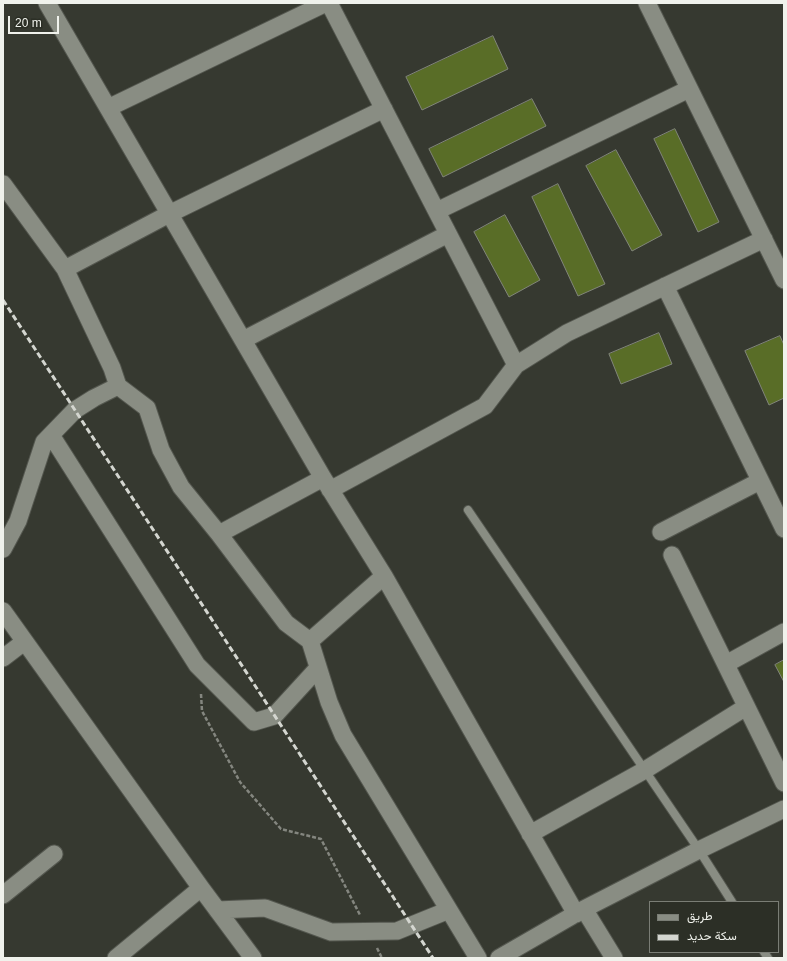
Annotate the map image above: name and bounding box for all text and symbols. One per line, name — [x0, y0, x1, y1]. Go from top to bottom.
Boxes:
scale bar — [10, 8, 61, 34]
text: 20 m — [15, 16, 42, 30]
legend — [649, 901, 779, 953]
text: طريق — [687, 909, 712, 923]
text: سكة حديد — [687, 929, 737, 943]

